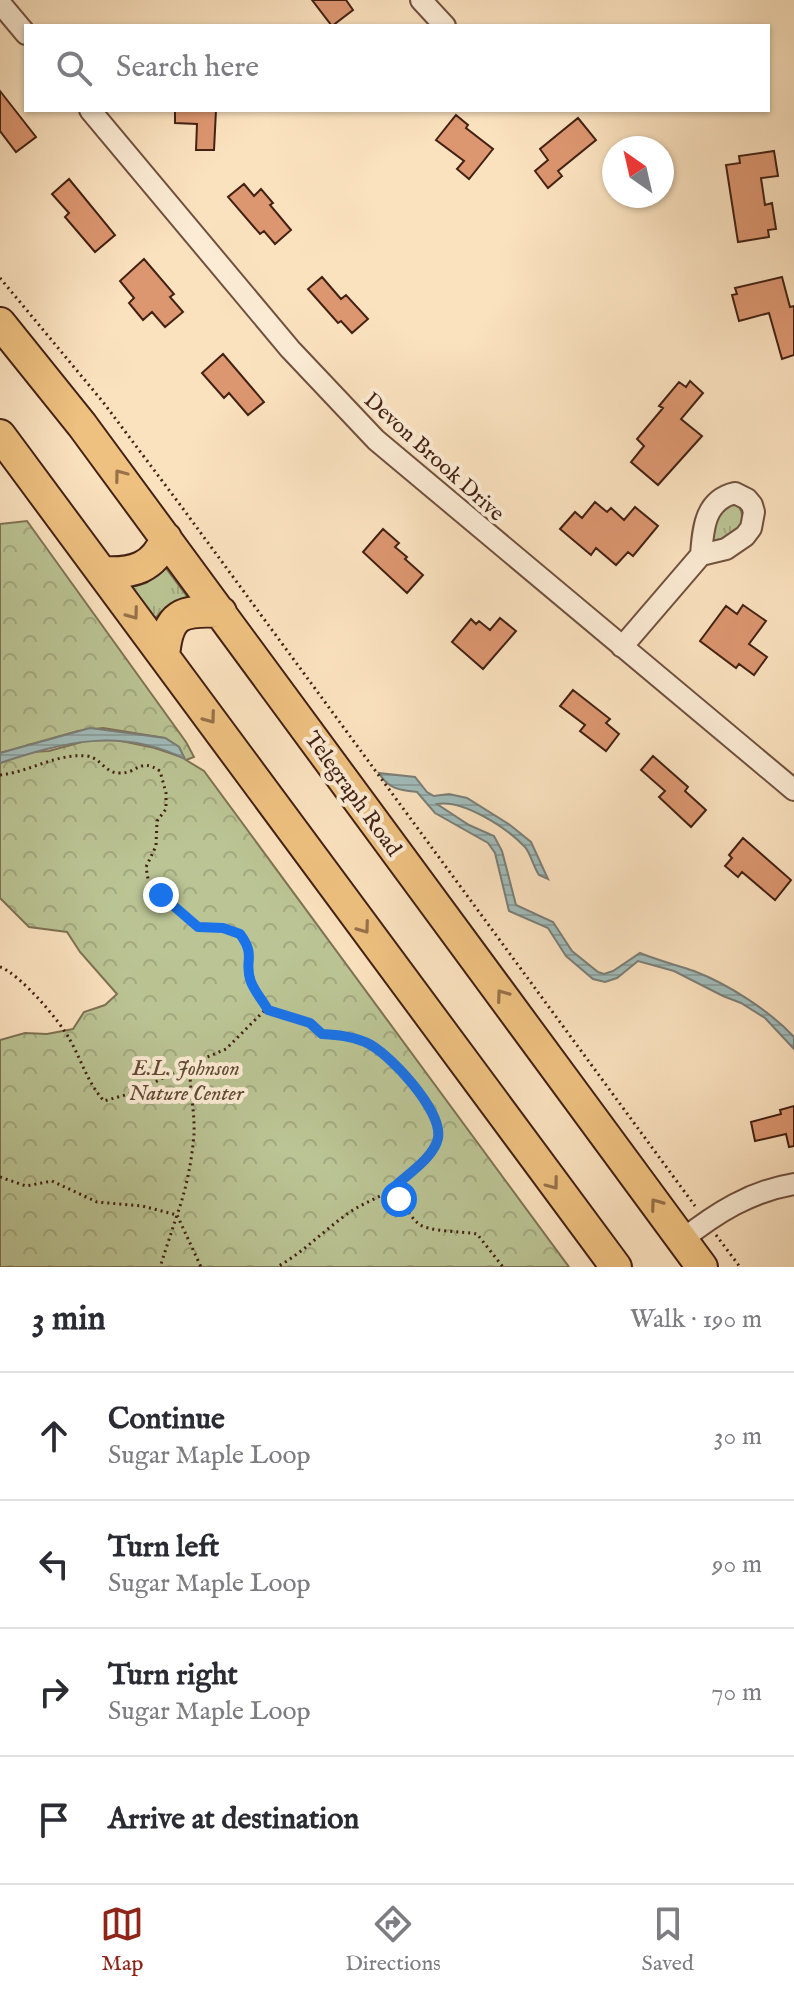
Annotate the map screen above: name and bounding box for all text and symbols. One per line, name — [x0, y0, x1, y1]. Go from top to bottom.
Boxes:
search box — [24, 24, 770, 112]
icon: search — [52, 46, 96, 90]
text: Search here — [116, 49, 259, 87]
north arrow — [602, 136, 674, 208]
street label: Devon Brook Drive — [358, 387, 510, 528]
one-way arrow — [115, 469, 129, 484]
one-way arrow — [123, 605, 137, 619]
one-way arrow — [200, 710, 215, 724]
street label: Telegraph Road — [298, 726, 407, 862]
route end — [143, 877, 179, 913]
one-way arrow — [354, 919, 369, 933]
one-way arrow — [497, 989, 512, 1003]
park label: E.L. Johnson Nature Center — [129, 1055, 245, 1108]
one-way arrow — [544, 1175, 558, 1190]
route start — [381, 1181, 417, 1217]
one-way arrow — [651, 1198, 666, 1213]
text: 3 min — [32, 1298, 106, 1341]
text: Walk · 190 m — [630, 1303, 762, 1336]
text: Continue — [108, 1401, 225, 1439]
icon: ahead — [32, 1414, 76, 1458]
text: 30 m — [714, 1420, 762, 1453]
text: Sugar Maple Loop — [108, 1439, 311, 1472]
text: Turn left — [108, 1529, 219, 1567]
icon: left — [32, 1542, 76, 1586]
text: 90 m — [712, 1548, 762, 1581]
text: Sugar Maple Loop — [108, 1567, 311, 1600]
text: Turn right — [108, 1657, 238, 1695]
icon: right — [32, 1670, 76, 1714]
text: 70 m — [711, 1676, 762, 1709]
text: Sugar Maple Loop — [108, 1695, 311, 1728]
icon: arrive — [32, 1798, 76, 1842]
text: Arrive at destination — [108, 1801, 359, 1839]
tab: Map — [100, 1902, 144, 1978]
tab: Directions — [345, 1902, 441, 1978]
tab: Saved — [642, 1902, 694, 1978]

